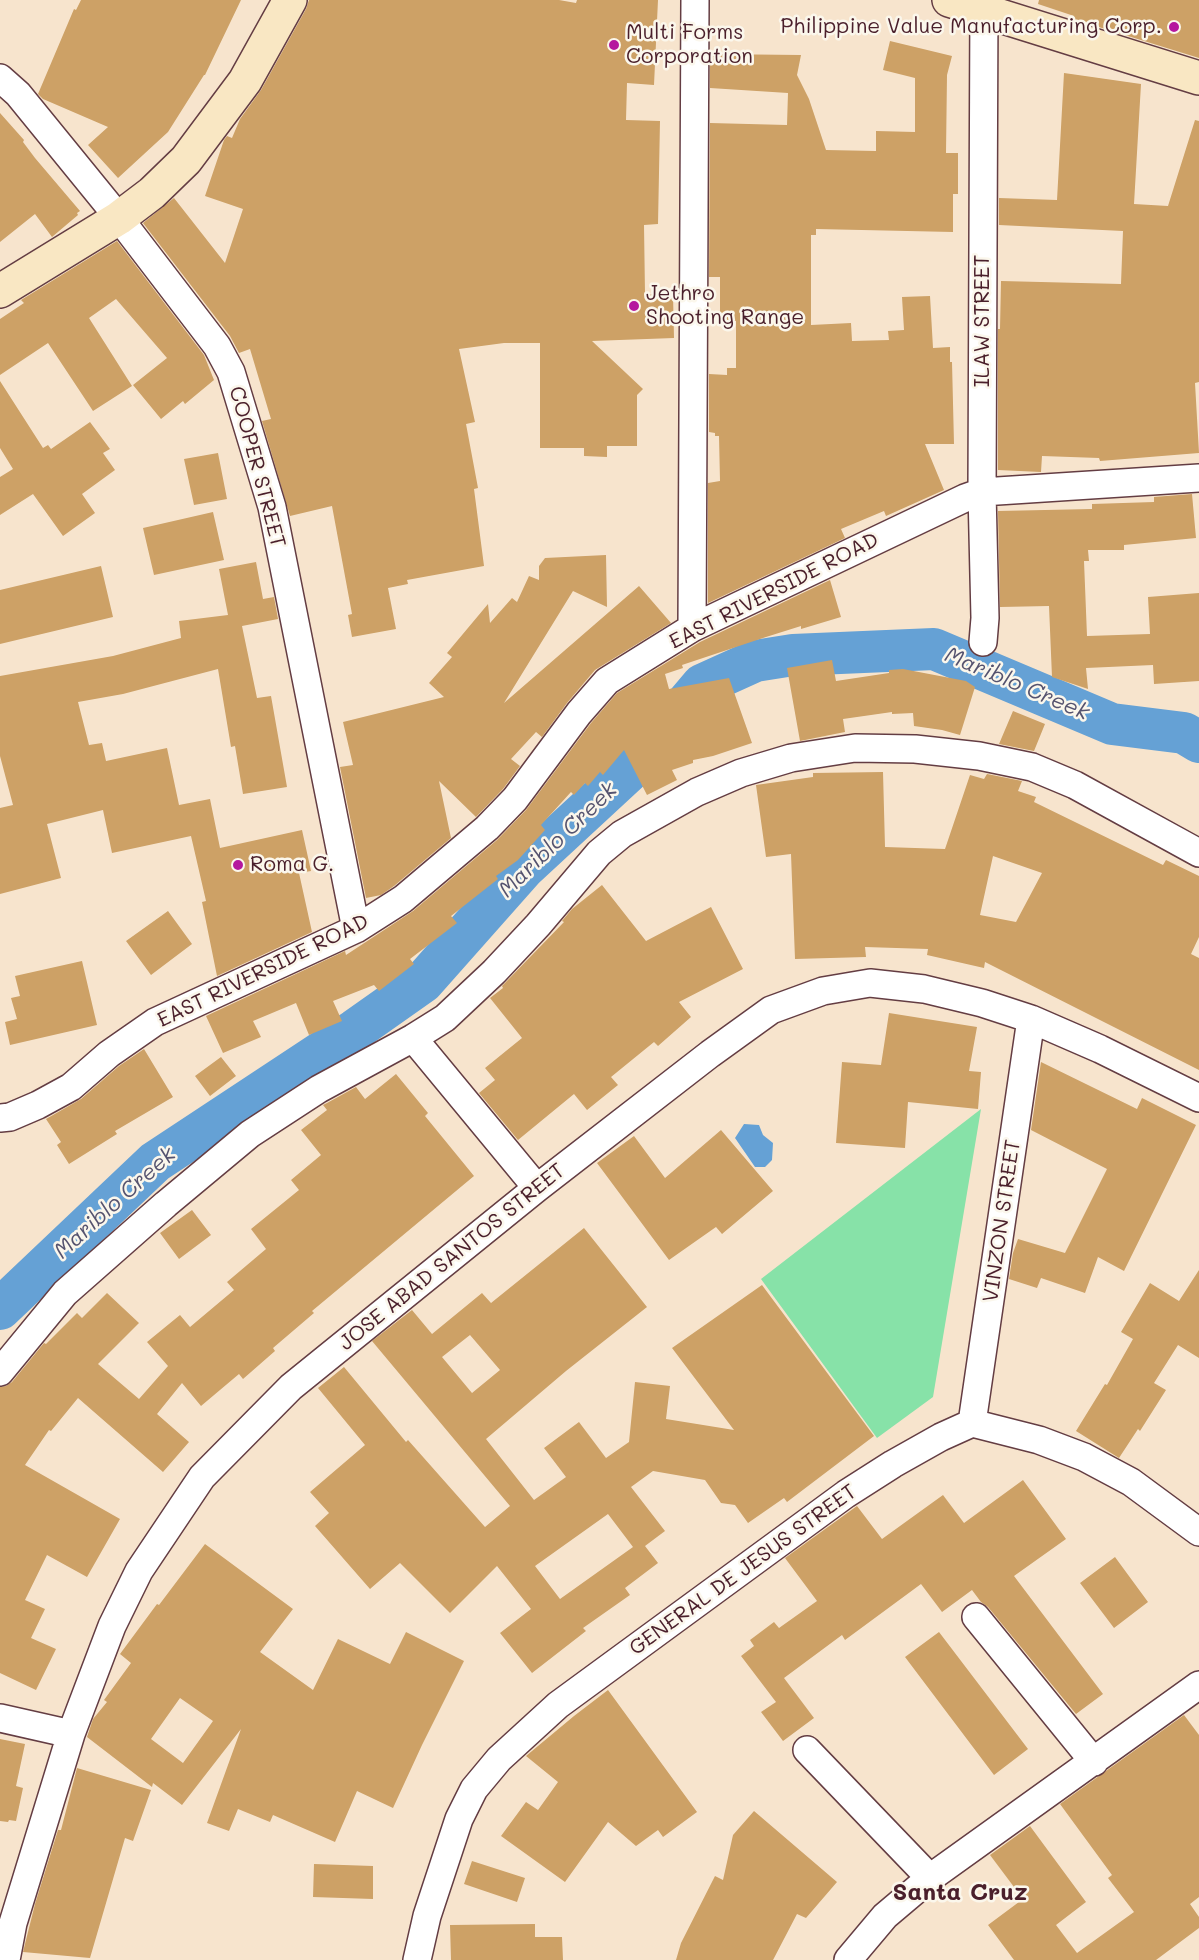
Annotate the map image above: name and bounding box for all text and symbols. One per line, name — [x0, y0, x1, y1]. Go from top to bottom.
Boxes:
place label: Philippine Value Manufacturing Corp. — [781, 14, 1162, 40]
place label: Multi Forms Corporation — [626, 20, 753, 70]
marker: Philippine Value Manufacturing Corp. — [1167, 20, 1181, 34]
marker: Multi Forms Corporation — [607, 38, 621, 52]
street label: ILAW STREET — [970, 255, 996, 387]
place label: Jethro Shooting Range — [646, 281, 804, 331]
marker: Jethro Shooting Range — [627, 299, 641, 313]
street label: COOPER STREET — [223, 384, 291, 550]
street label: EAST RIVERSIDE ROAD — [665, 527, 883, 655]
water label: Mariblo Creek — [941, 642, 1093, 726]
water label: Mariblo Creek — [493, 777, 623, 903]
place label: Roma G. — [250, 852, 334, 878]
marker: Roma G. — [231, 858, 245, 872]
street label: EAST RIVERSIDE ROAD — [153, 909, 373, 1033]
street label: VINZON STREET — [978, 1138, 1026, 1304]
water label: Mariblo Creek — [49, 1142, 181, 1264]
street label: JOSE ABAD SANTOS STREET — [334, 1158, 570, 1356]
street label: GENERAL DE JESUS STREET — [624, 1479, 862, 1661]
district label: Santa Cruz — [892, 1879, 1028, 1907]

